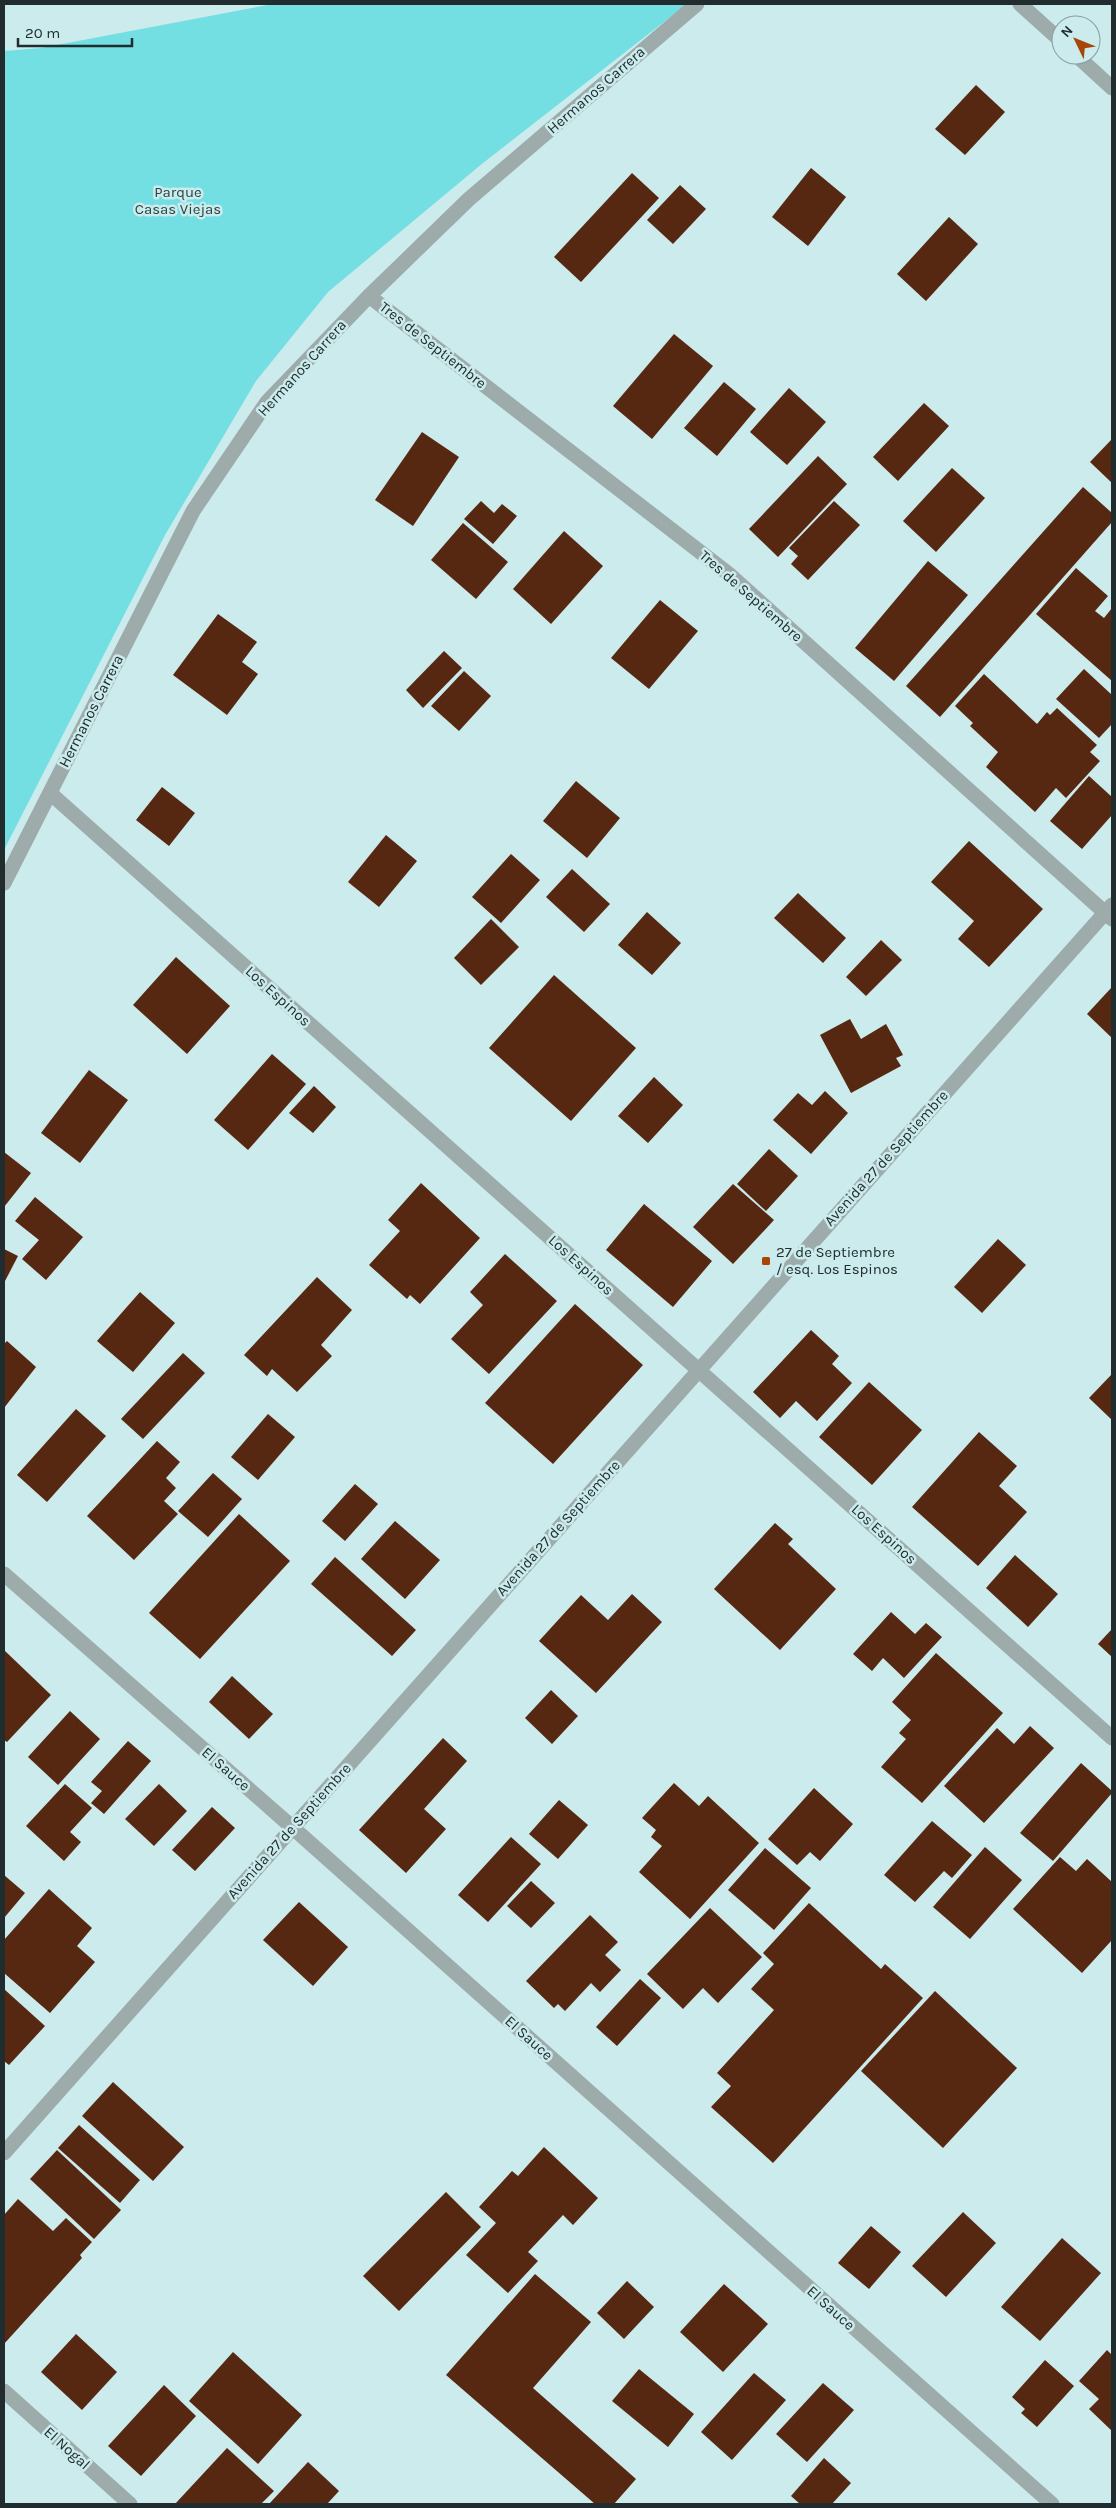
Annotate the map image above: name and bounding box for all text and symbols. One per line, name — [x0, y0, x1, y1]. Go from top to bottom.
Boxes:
scale bar — [18, 15, 131, 47]
north arrow — [1051, 15, 1101, 65]
text: N — [1057, 22, 1077, 41]
text: 20 m — [25, 24, 60, 42]
street label: Hermanos Carrera — [543, 43, 649, 137]
park label: Parque Casas Viejas — [135, 183, 221, 218]
street label: Tres de Septiembre — [376, 298, 490, 392]
street label: Hermanos Carrera — [254, 316, 350, 420]
street label: Tres de Septiembre — [696, 546, 806, 646]
street label: Hermanos Carrera — [55, 652, 127, 770]
street label: Los Espinos — [242, 962, 314, 1030]
street label: Avenida 27 de Septiembre — [820, 1086, 952, 1230]
street label: Los Espinos — [545, 1231, 617, 1299]
place label: 27 de Septiembre / esq. Los Espinos — [776, 1243, 898, 1278]
marker: 27 de Septiembre / esq. Los Espinos — [760, 1255, 772, 1267]
street label: Avenida 27 de Septiembre — [492, 1456, 624, 1600]
street label: Los Espinos — [848, 1500, 920, 1568]
street label: El Sauce — [198, 1743, 254, 1795]
street label: Avenida 27 de Septiembre — [223, 1759, 355, 1903]
street label: El Sauce — [501, 2012, 557, 2064]
street label: El Sauce — [803, 2282, 859, 2334]
street label: El Nogal — [40, 2423, 94, 2473]

